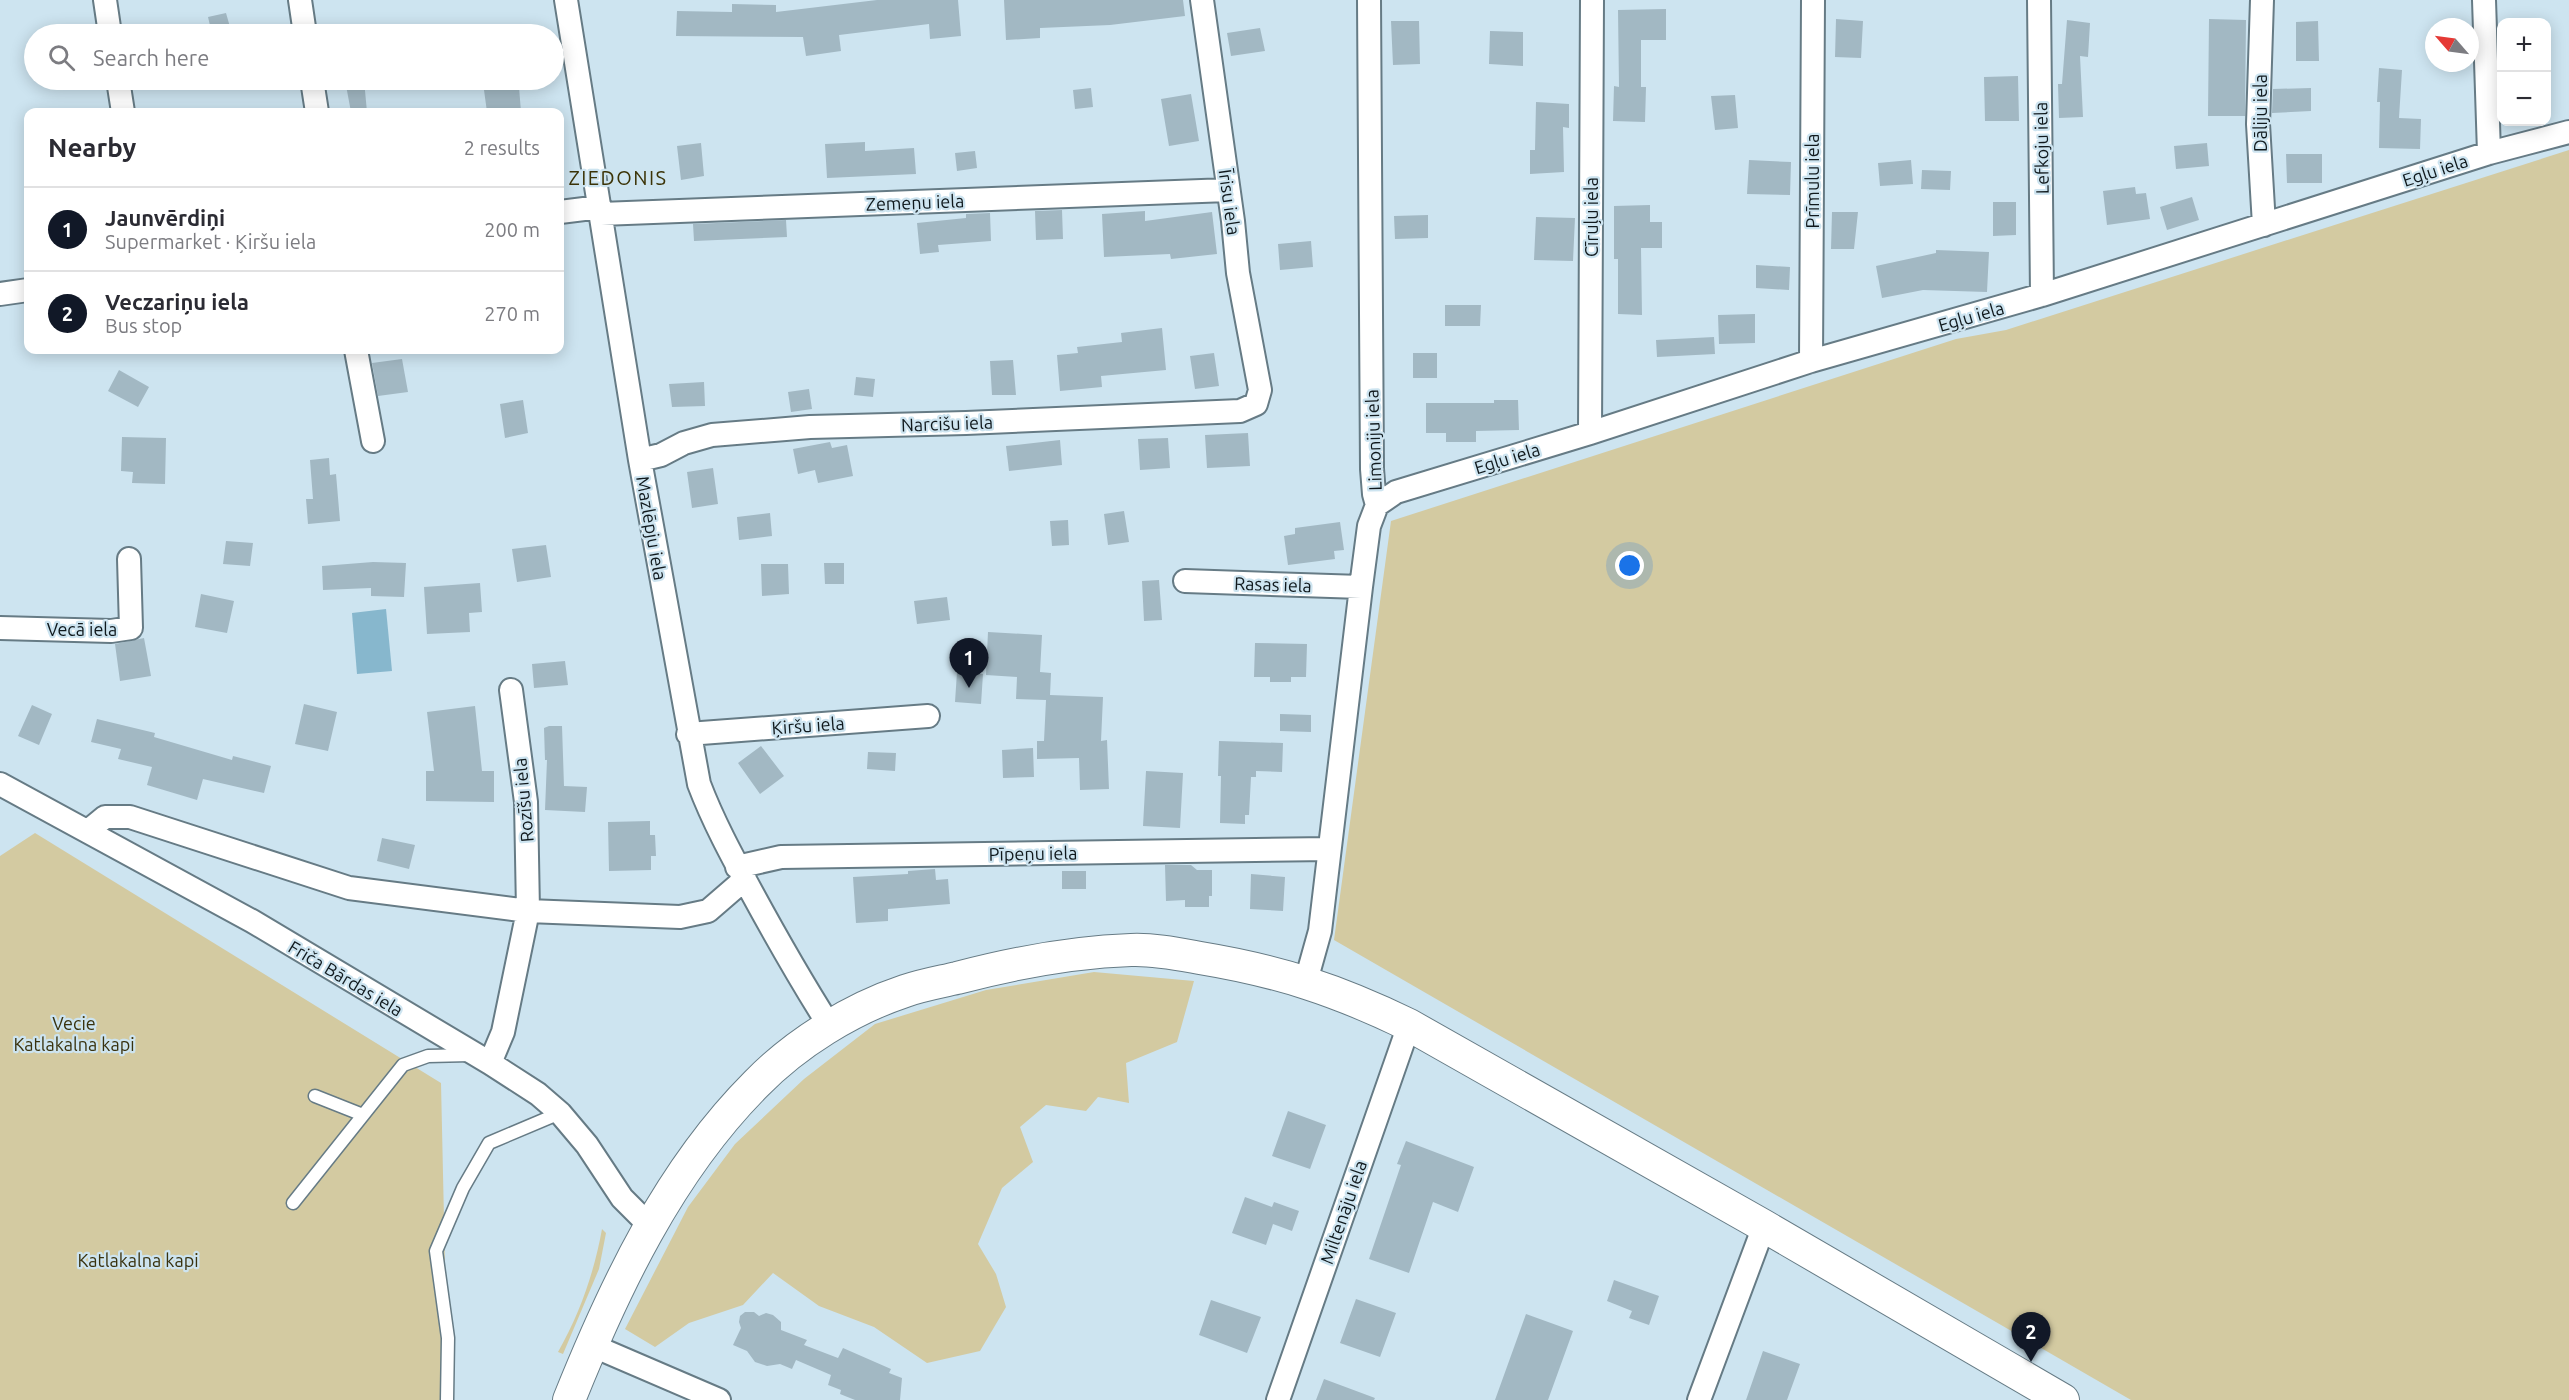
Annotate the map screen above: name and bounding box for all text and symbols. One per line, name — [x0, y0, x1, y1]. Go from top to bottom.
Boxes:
north arrow — [2425, 18, 2479, 72]
map controls — [2497, 18, 2551, 126]
button: + — [2497, 18, 2551, 72]
search box — [24, 24, 564, 90]
icon: search — [45, 41, 78, 74]
text: Search here — [93, 45, 209, 70]
button: − — [2497, 72, 2551, 126]
street label: Dāliju iela — [2250, 74, 2270, 152]
street label: Lefkoju iela — [2030, 102, 2052, 194]
text: Nearby — [48, 133, 136, 162]
street label: Prīmulu iela — [1802, 133, 1822, 229]
text: 2 results — [464, 136, 540, 159]
street label: Egļu iela — [2400, 150, 2470, 190]
district label: ZIEDONIS — [568, 166, 668, 189]
street label: Īrisu iela — [1215, 167, 1245, 236]
street label: Cīruļu iela — [1581, 177, 1601, 257]
street label: Zemeņu iela — [865, 190, 965, 214]
text: Jaunvērdiņi — [105, 205, 225, 230]
text: 1 — [62, 218, 73, 241]
text: 200 m — [484, 218, 540, 241]
text: Supermarket · Ķiršu iela — [105, 230, 316, 253]
text: Veczariņu iela — [105, 289, 249, 314]
street label: Egļu iela — [1936, 297, 2006, 335]
text: 2 — [62, 302, 73, 325]
text: 270 m — [484, 302, 540, 325]
text: Bus stop — [105, 314, 182, 337]
street label: Limoniju iela — [1361, 389, 1385, 491]
street label: Narcišu iela — [901, 411, 993, 435]
street label: Egļu iela — [1472, 439, 1542, 477]
street label: Mazlēpju iela — [633, 474, 671, 582]
your location — [1615, 551, 1644, 580]
street label: Rasas iela — [1234, 573, 1312, 595]
street label: Vecā iela — [47, 619, 117, 639]
pin: 1 — [950, 638, 988, 688]
street label: Ķiršu iela — [771, 712, 845, 738]
street label: Rozīšu iela — [509, 757, 537, 843]
street label: Pīpeņu iela — [989, 842, 1077, 864]
street label: Friča Bārdas iela — [285, 936, 407, 1020]
park label: Vecie Katlakalna kapi — [13, 1013, 135, 1054]
street label: Miltenāju iela — [1316, 1158, 1370, 1266]
park label: Katlakalna kapi — [77, 1250, 199, 1270]
pin: 2 — [2012, 1312, 2050, 1362]

